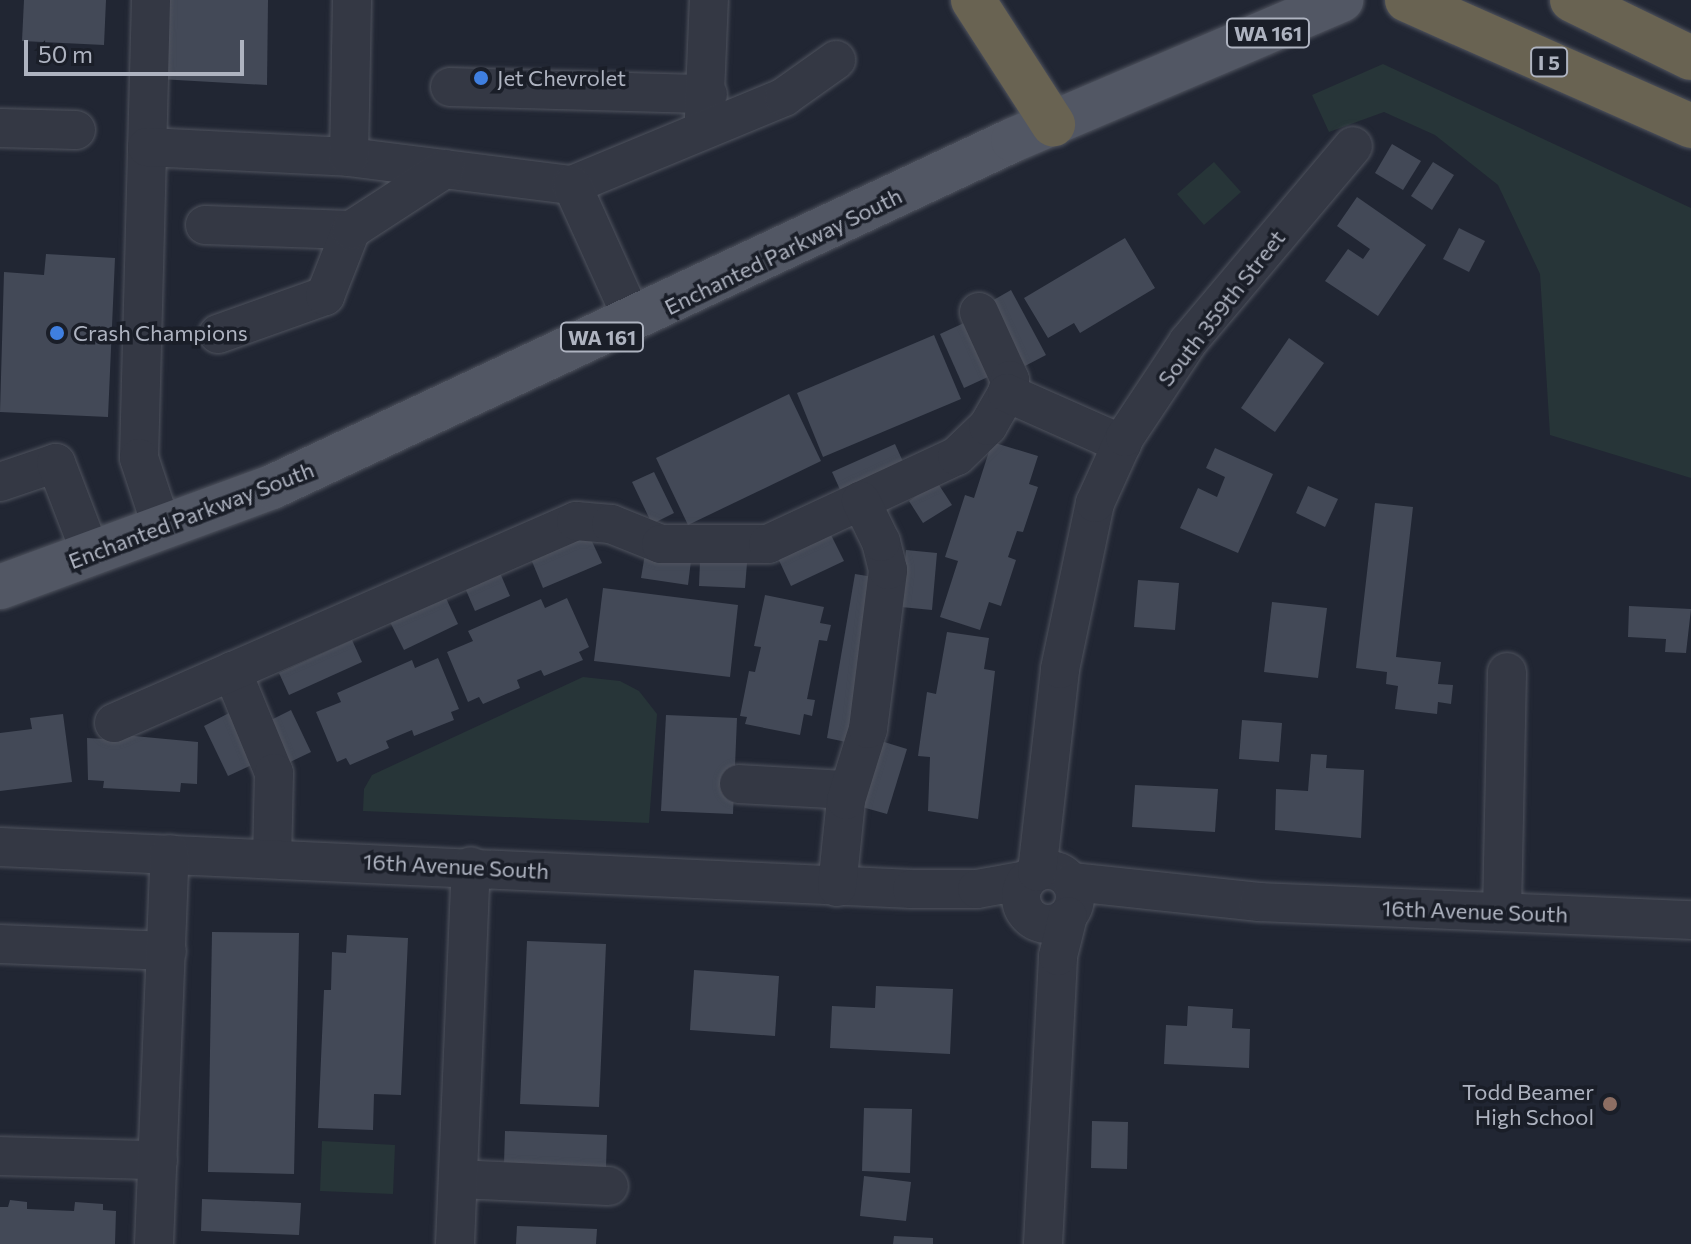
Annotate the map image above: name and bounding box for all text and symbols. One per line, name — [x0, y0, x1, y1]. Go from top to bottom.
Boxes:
road number: WA 161 — [1224, 17, 1312, 49]
scale bar — [28, 24, 248, 74]
text: 50 m — [38, 39, 93, 68]
road number: I 5 — [1529, 46, 1569, 78]
place label: Jet Chevrolet — [497, 65, 626, 91]
marker: Jet Chevrolet — [472, 69, 490, 87]
street label: Enchanted Parkway South — [660, 182, 906, 320]
street label: South 359th Street — [1152, 225, 1290, 391]
place label: Crash Champions — [73, 320, 248, 346]
road number: WA 161 — [558, 321, 646, 353]
marker: Crash Champions — [48, 324, 66, 342]
street label: Enchanted Parkway South — [64, 456, 318, 574]
street label: 16th Avenue South — [362, 848, 550, 884]
street label: 16th Avenue South — [1382, 895, 1568, 927]
place label: Todd Beamer High School — [1462, 1078, 1594, 1130]
marker: Todd Beamer High School — [1601, 1095, 1619, 1113]

